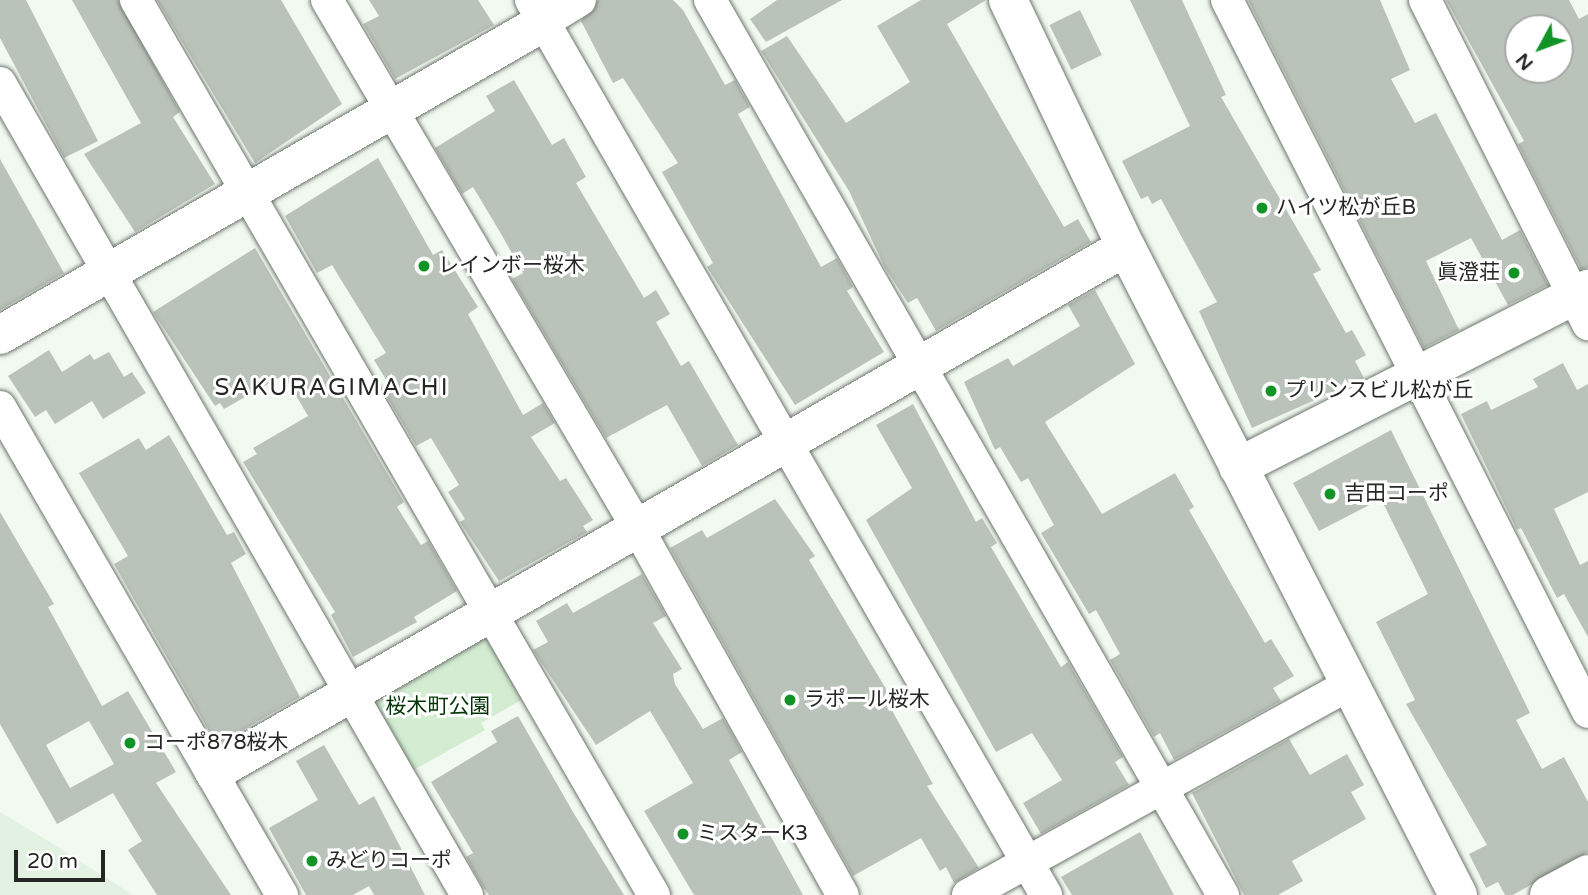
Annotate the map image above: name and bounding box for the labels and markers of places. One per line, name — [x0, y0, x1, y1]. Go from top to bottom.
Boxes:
place label: ハイツ松が丘B — [1276, 195, 1417, 221]
marker: ハイツ松が丘B — [1254, 200, 1270, 216]
place label: レインボー桜木 — [438, 253, 585, 279]
marker: レインボー桜木 — [416, 258, 432, 274]
place label: 眞澄荘 — [1437, 260, 1500, 286]
marker: 眞澄荘 — [1506, 265, 1522, 281]
place label: プリンスビル松が丘 — [1285, 378, 1474, 404]
marker: プリンスビル松が丘 — [1263, 383, 1279, 399]
place label: 吉田コーポ — [1344, 481, 1449, 507]
marker: 吉田コーポ — [1322, 486, 1338, 502]
place label: ラポール桜木 — [804, 687, 930, 713]
marker: ラポール桜木 — [782, 692, 798, 708]
place label: コーポ878桜木 — [144, 730, 289, 756]
marker: コーポ878桜木 — [122, 735, 138, 751]
place label: ミスターK3 — [697, 821, 808, 847]
marker: ミスターK3 — [675, 826, 691, 842]
place label: みどりコーポ — [326, 848, 452, 874]
marker: みどりコーポ — [304, 853, 320, 869]

